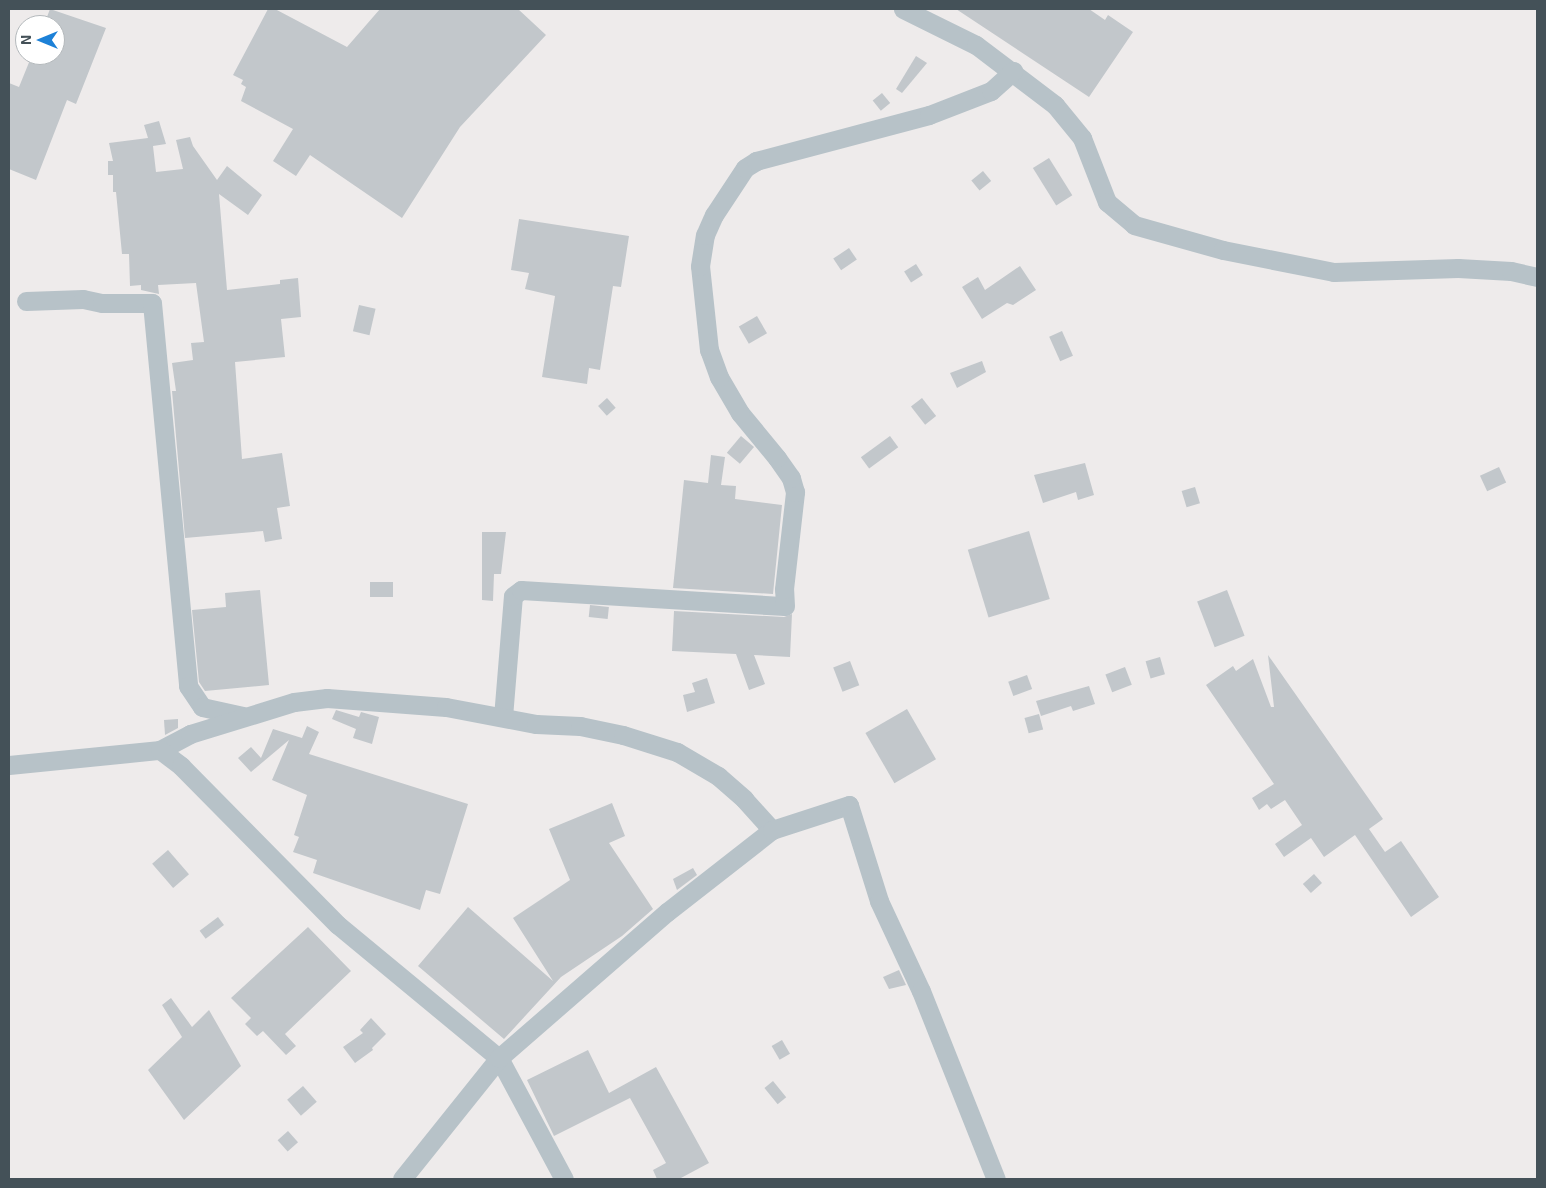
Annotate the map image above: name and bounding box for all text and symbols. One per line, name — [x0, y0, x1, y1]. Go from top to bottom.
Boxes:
north arrow — [15, 15, 65, 65]
text: N — [17, 35, 34, 45]

